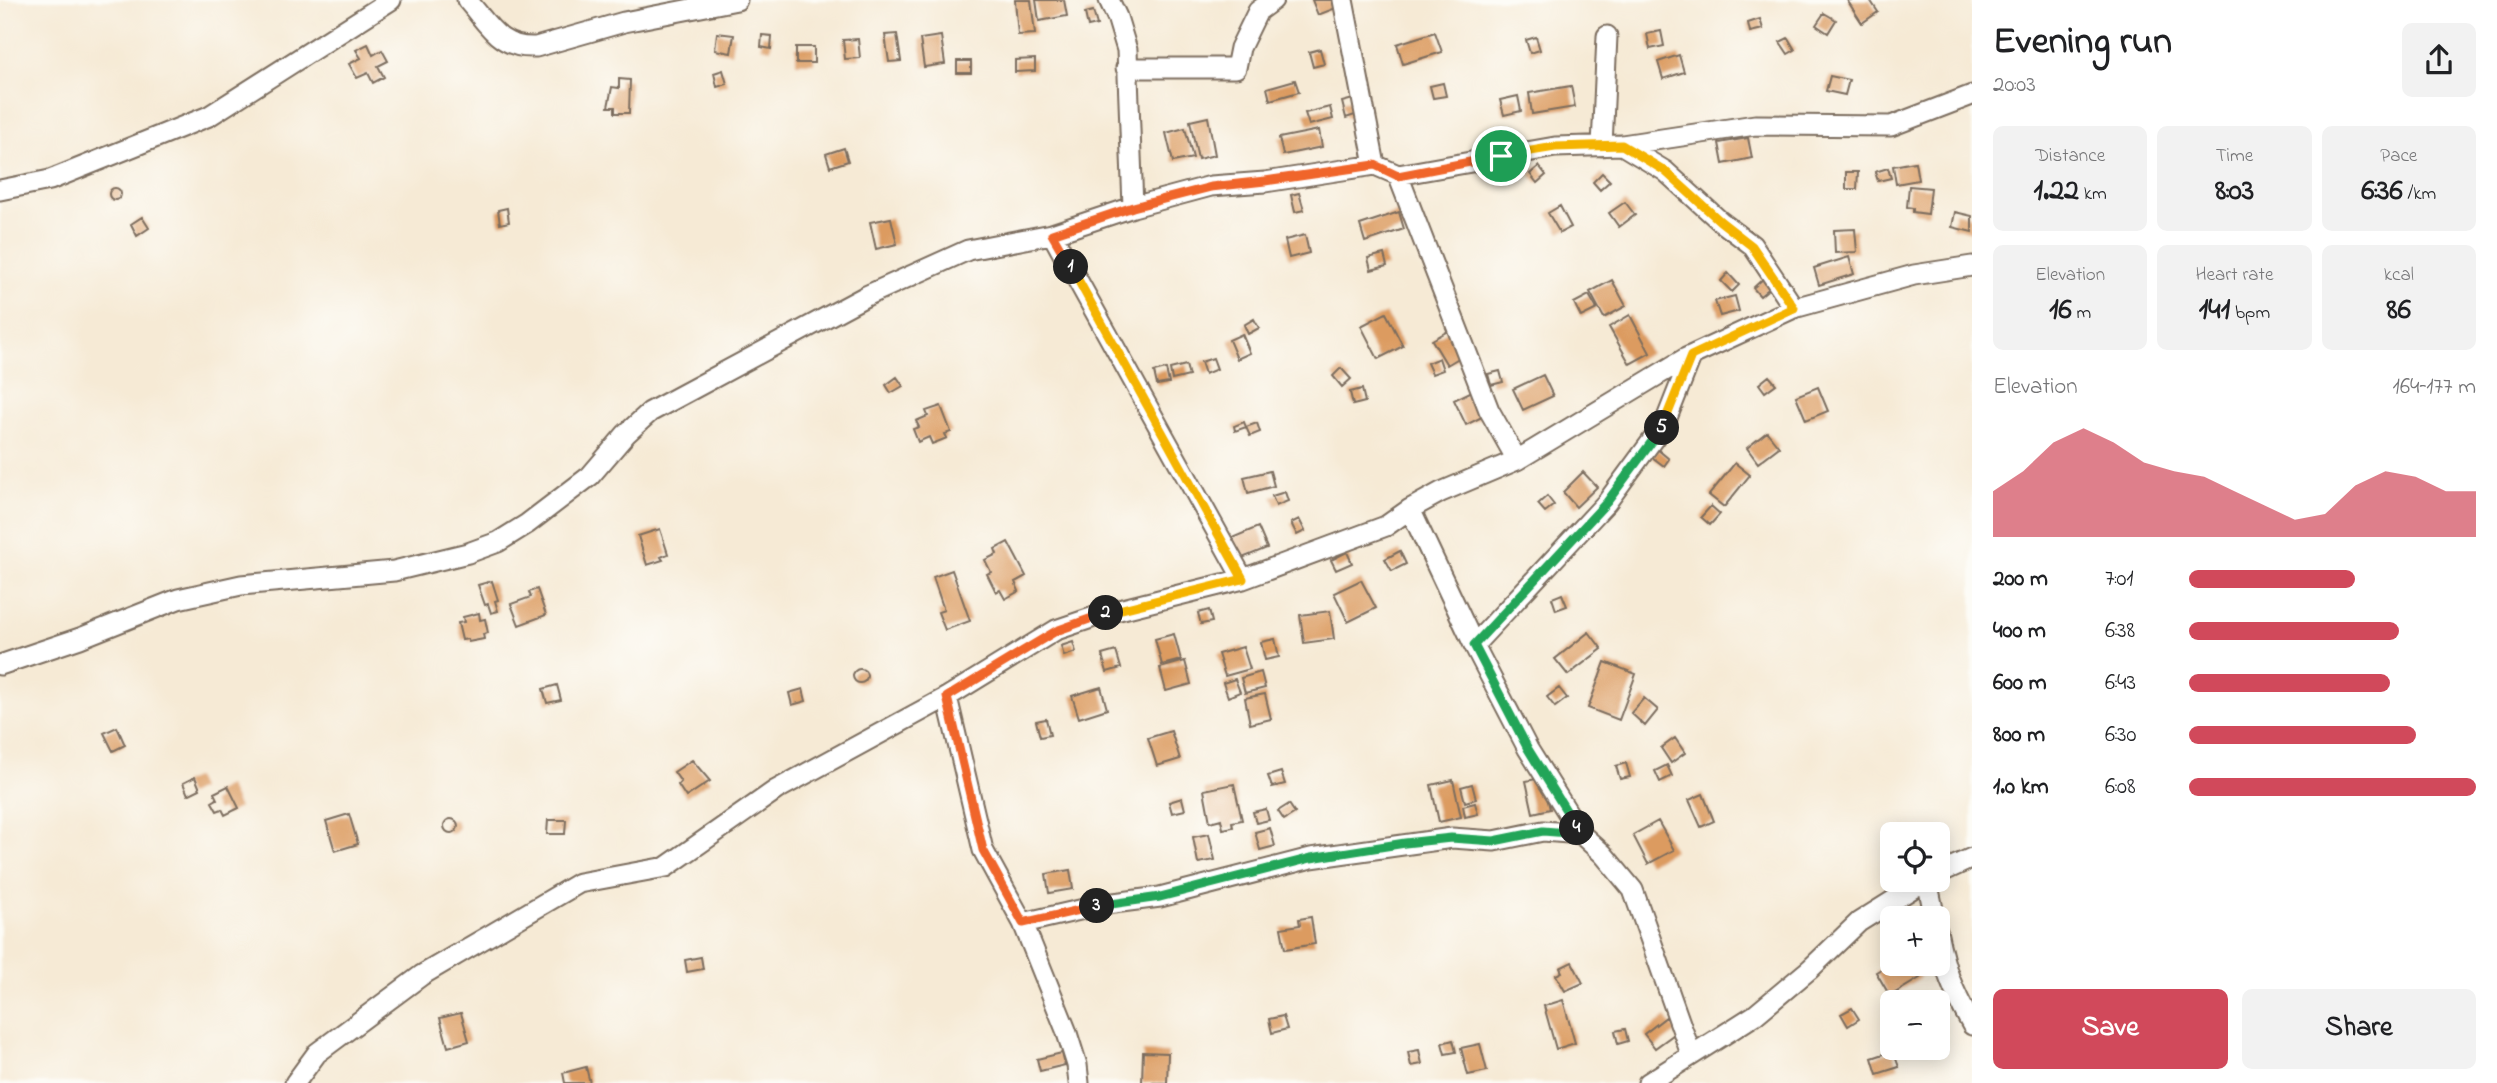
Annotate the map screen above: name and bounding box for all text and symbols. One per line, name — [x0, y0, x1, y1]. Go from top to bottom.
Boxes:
text: Evening run — [1993, 15, 2172, 71]
button: share — [2402, 23, 2476, 97]
text: 20:03 — [1993, 69, 2036, 102]
pin — [1471, 126, 1531, 186]
icon: arrive — [1482, 137, 1520, 175]
text: Distance — [2035, 143, 2105, 170]
text: Time — [2216, 143, 2253, 170]
text: Pace — [2380, 143, 2417, 170]
text: 1.22 — [2034, 170, 2079, 214]
text: 8:03 — [2215, 170, 2254, 214]
text: 6:36 — [2361, 170, 2403, 214]
text: km — [2079, 181, 2107, 208]
text: /km — [2403, 181, 2436, 208]
pin: 1 — [1054, 250, 1088, 284]
text: 1 — [1067, 253, 1074, 280]
text: Elevation — [2035, 262, 2105, 289]
text: Heart rate — [2196, 262, 2273, 289]
text: kcal — [2384, 262, 2414, 289]
text: 16 — [2049, 289, 2072, 333]
text: 141 — [2199, 289, 2230, 333]
text: 86 — [2387, 289, 2411, 333]
text: m — [2072, 300, 2091, 327]
text: bpm — [2230, 300, 2270, 327]
text: Elevation — [1993, 371, 2078, 404]
text: 164–177 m — [2393, 371, 2476, 404]
pin: 5 — [1644, 410, 1680, 446]
text: 5 — [1656, 414, 1667, 441]
text: 200 m — [1993, 563, 2048, 596]
text: 7:01 — [2105, 563, 2134, 596]
pin: 2 — [1088, 596, 1124, 630]
text: 2 — [1101, 599, 1110, 626]
text: 400 m — [1993, 615, 2046, 648]
text: 6:38 — [2105, 615, 2135, 648]
text: 600 m — [1993, 667, 2047, 700]
text: 6:43 — [2105, 667, 2136, 700]
text: 800 m — [1993, 719, 2045, 752]
text: 6:30 — [2105, 719, 2137, 752]
text: 1.0 km — [1993, 771, 2049, 804]
text: 6:08 — [2105, 771, 2136, 804]
pin: 4 — [1560, 810, 1594, 846]
text: 4 — [1573, 814, 1580, 841]
map controls — [1880, 822, 1950, 1060]
button: locate — [1880, 822, 1950, 892]
pin: 3 — [1080, 888, 1114, 923]
text: 3 — [1093, 892, 1100, 919]
button: + — [1880, 906, 1950, 976]
button: Save — [1993, 989, 2228, 1069]
button: Share — [2242, 989, 2476, 1069]
button: − — [1880, 990, 1950, 1060]

